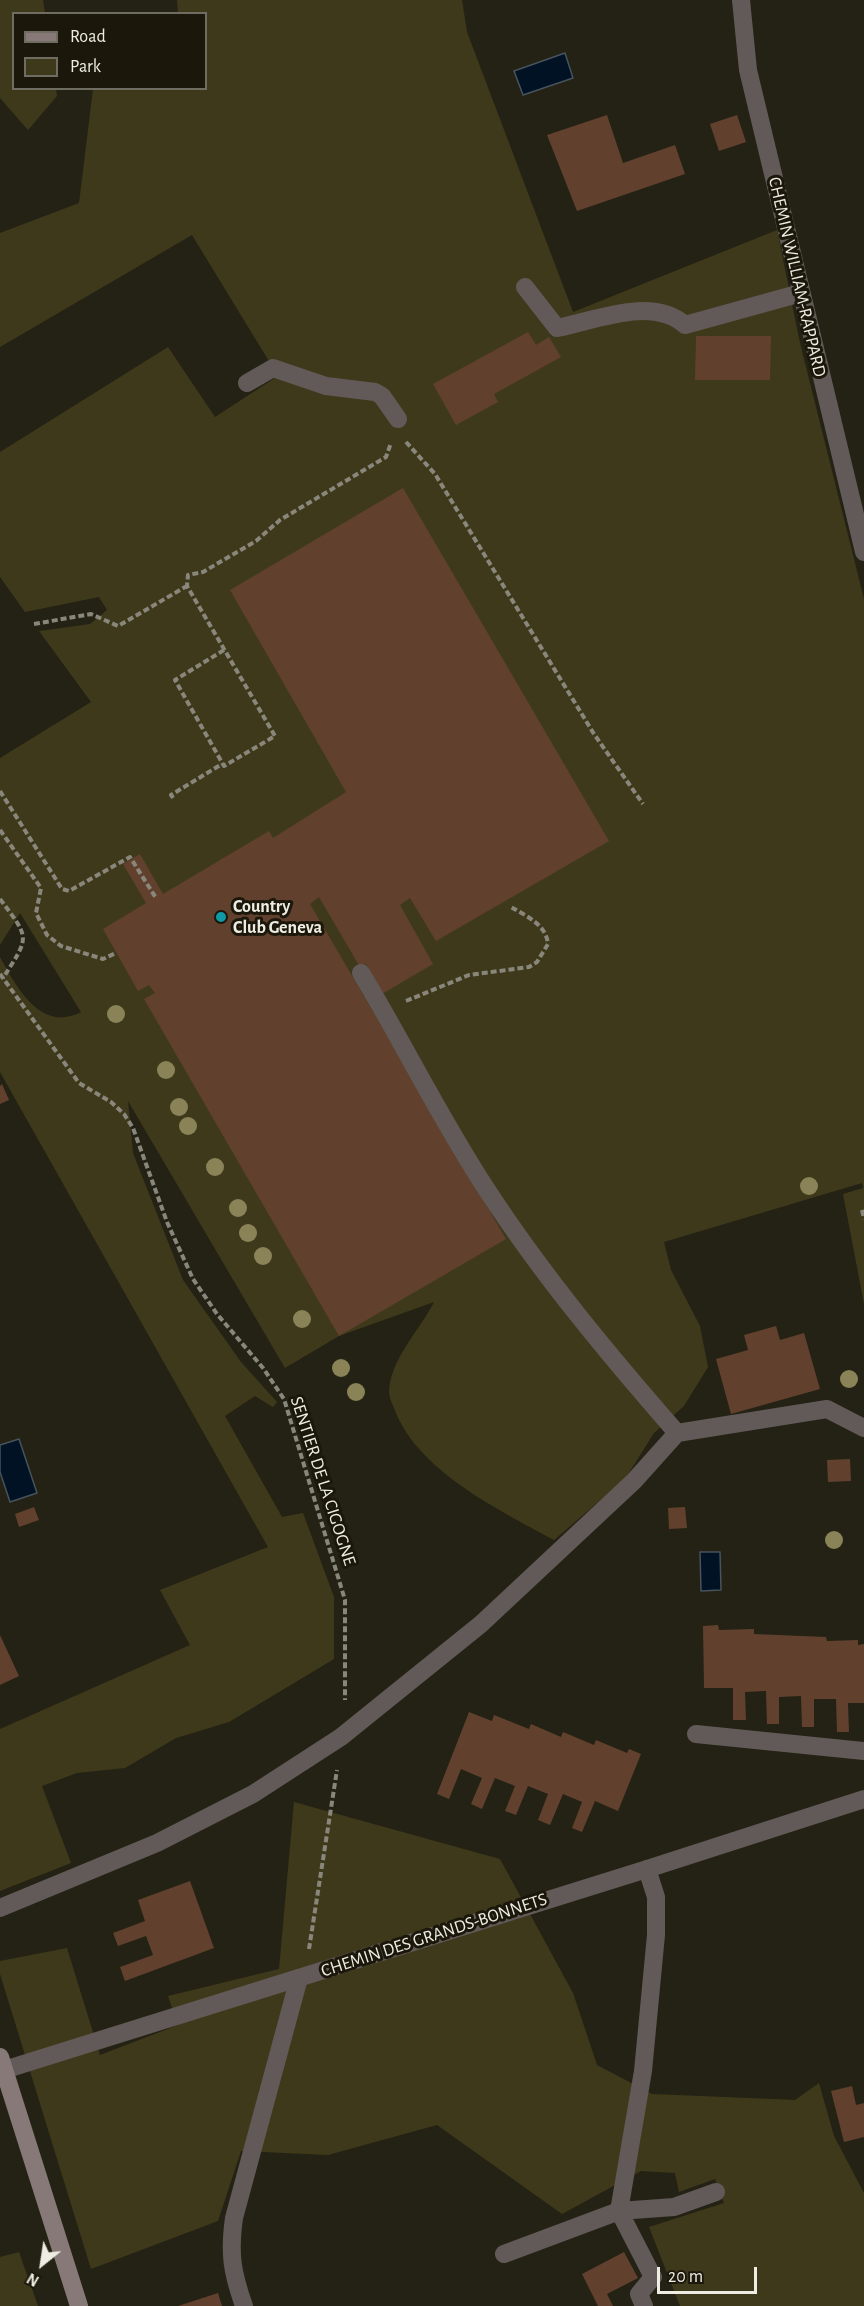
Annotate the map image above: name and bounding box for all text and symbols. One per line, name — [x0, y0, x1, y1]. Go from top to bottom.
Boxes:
legend — [12, 12, 207, 90]
text: Road — [70, 28, 106, 46]
text: Park — [70, 58, 101, 76]
street label: CHEMIN WILLIAM-RAPPARD — [763, 175, 831, 379]
place label: Country Club Geneva — [233, 896, 322, 938]
marker: Country Club Geneva — [214, 910, 228, 924]
street label: SENTIER DE LA CIGOGNE — [285, 1394, 361, 1568]
street label: CHEMIN DES GRANDS-BONNETS — [318, 1888, 550, 1982]
north arrow — [12, 2234, 72, 2294]
scale bar — [660, 2255, 760, 2293]
text: 20 m — [668, 2268, 703, 2286]
text: N — [24, 2270, 42, 2289]

